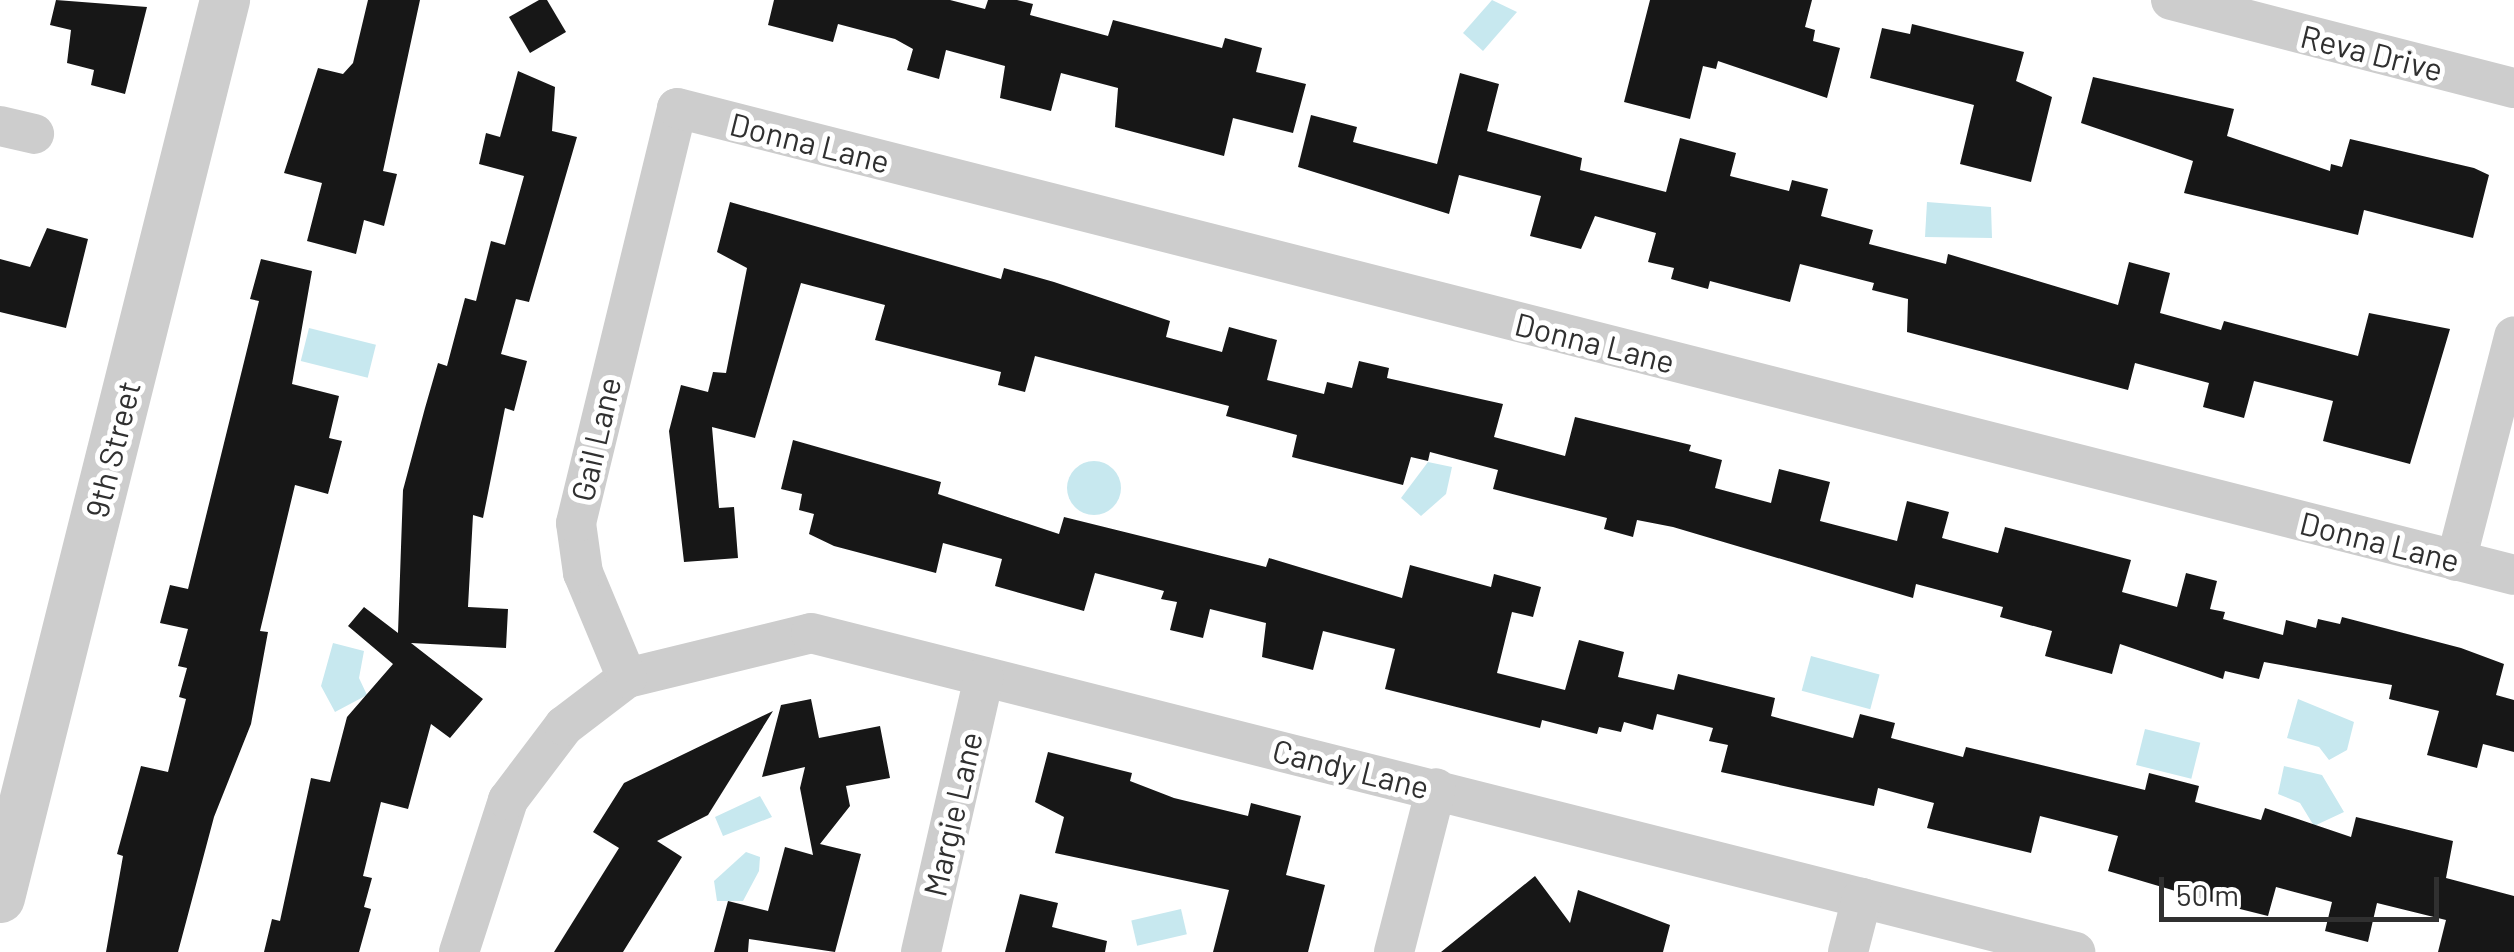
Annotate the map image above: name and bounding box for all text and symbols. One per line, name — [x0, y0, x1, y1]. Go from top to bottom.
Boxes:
street label: Reva Drive — [2297, 16, 2447, 88]
street label: Donna Lane — [726, 104, 894, 180]
street label: Donna Lane — [1511, 304, 1679, 380]
street label: Gail Lane — [562, 373, 628, 505]
street label: 9th Street — [77, 377, 147, 521]
street label: Donna Lane — [2296, 503, 2464, 579]
street label: Margie Lane — [914, 728, 990, 900]
street label: Candy Lane — [1269, 730, 1433, 806]
scale bar — [2164, 857, 2444, 919]
text: 50 m — [2176, 876, 2239, 912]

